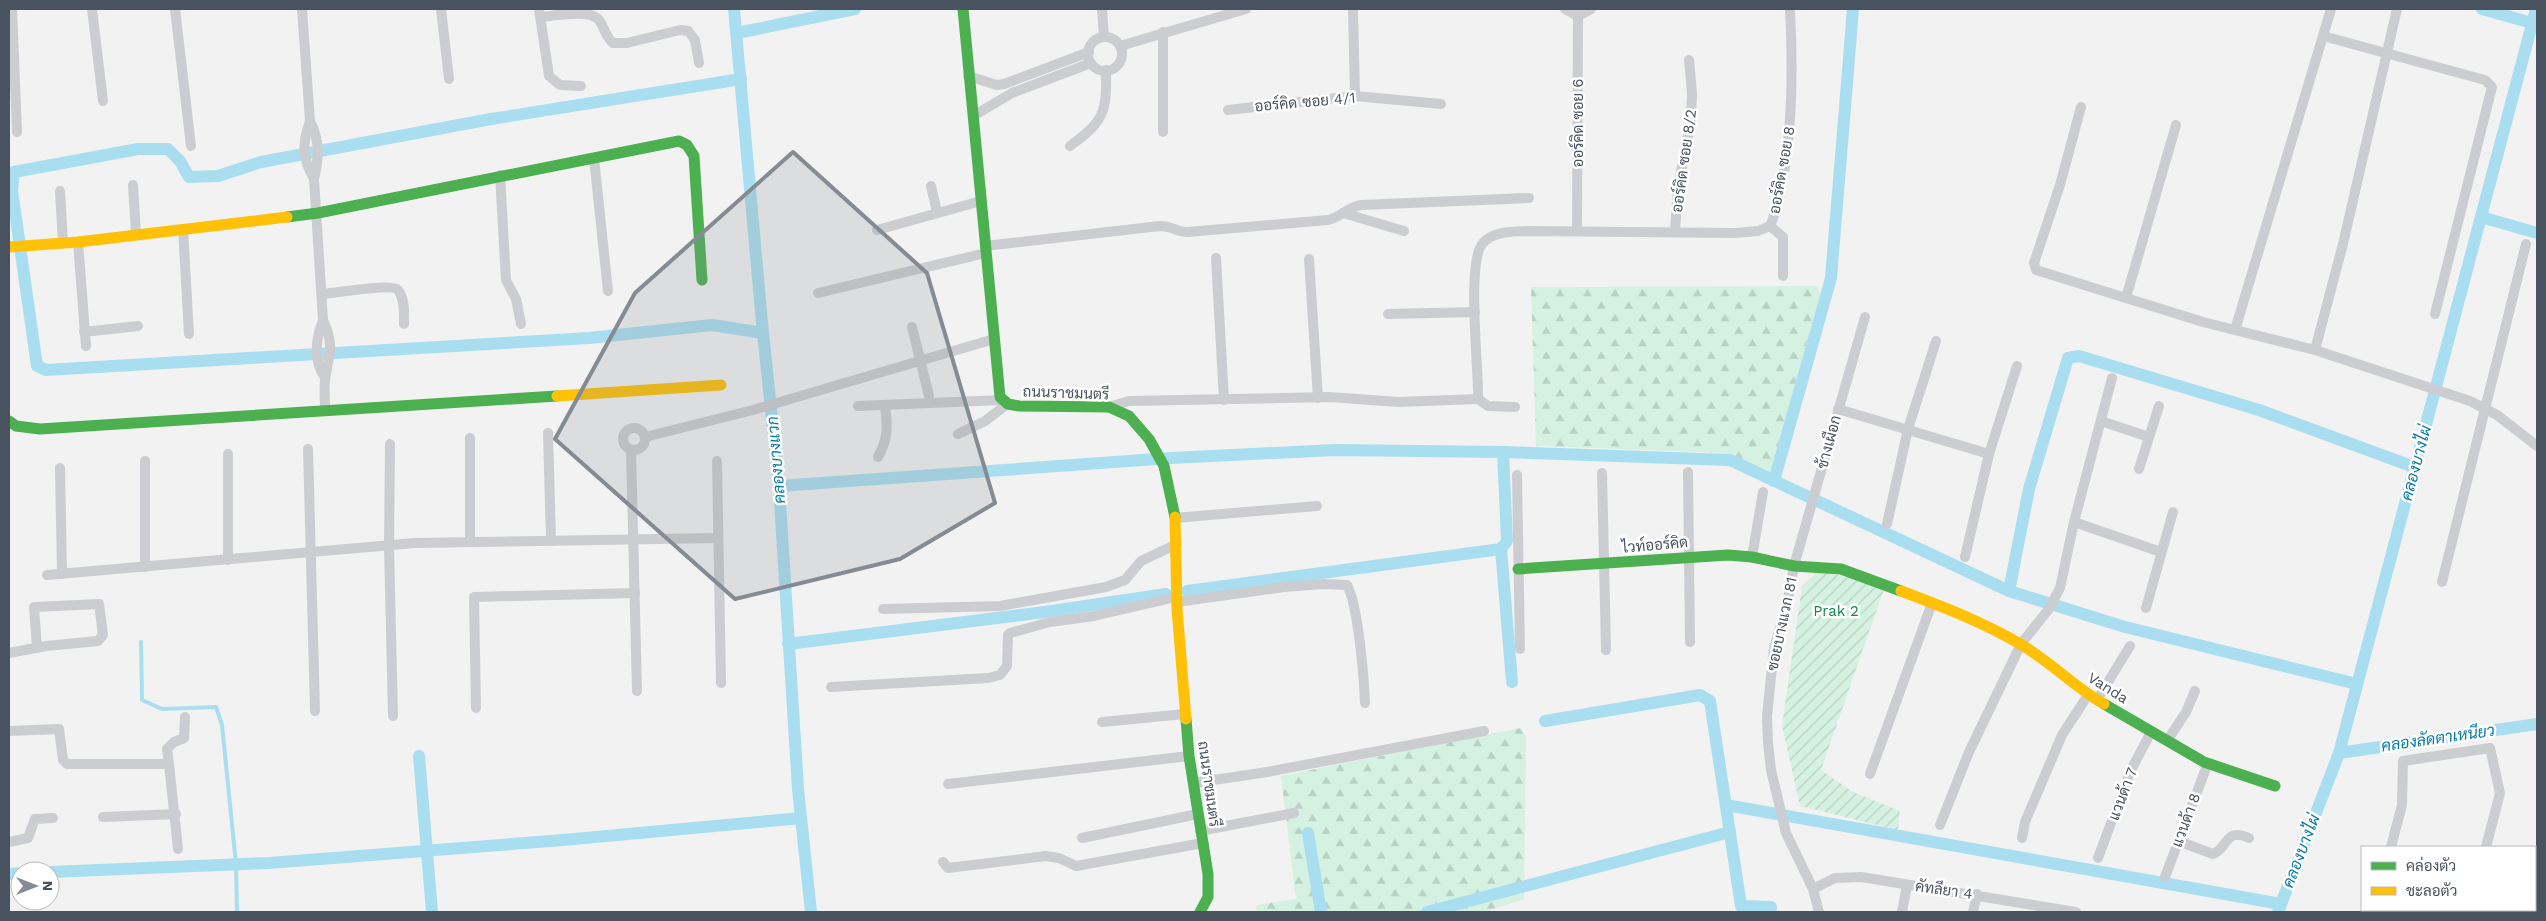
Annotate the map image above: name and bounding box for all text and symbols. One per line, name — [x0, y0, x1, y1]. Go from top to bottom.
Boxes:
street label: ออร์คิด ซอย 6 — [1568, 79, 1587, 167]
street label: ออร์คิด ซอย 4/1 — [1254, 88, 1356, 115]
street label: ออร์คิด ซอย 8/2 — [1667, 108, 1700, 214]
street label: ออร์คิด ซอย 8 — [1764, 124, 1799, 215]
street label: ถนนราชมนตรี — [1022, 381, 1110, 404]
street label: ช้างเผือก — [1812, 413, 1845, 471]
water label: คลองบางแวก — [763, 416, 789, 504]
water label: คลองบางไผ่ — [2395, 422, 2435, 503]
street label: ไวท์ออร์คิด — [1620, 532, 1689, 557]
street label: ซอยบางแวก 81 — [1763, 575, 1801, 673]
park label: Prak 2 — [1813, 602, 1859, 620]
street label: Vanda — [2084, 669, 2132, 708]
water label: คลองลัดตาเหนียว — [2380, 719, 2496, 755]
street label: ถนนราชมนตรี — [1194, 740, 1225, 828]
street label: แวนด้า 7 — [2104, 765, 2141, 823]
street label: แวนด้า 8 — [2167, 790, 2204, 850]
water label: คลองบางไผ่ — [2276, 810, 2324, 890]
legend — [2361, 846, 2536, 911]
text: คล่องตัว — [2406, 856, 2456, 875]
north arrow — [10, 861, 60, 911]
street label: คัทลียา 4 — [1914, 876, 1974, 903]
text: N — [40, 881, 56, 891]
text: ชะลอตัว — [2406, 882, 2457, 900]

